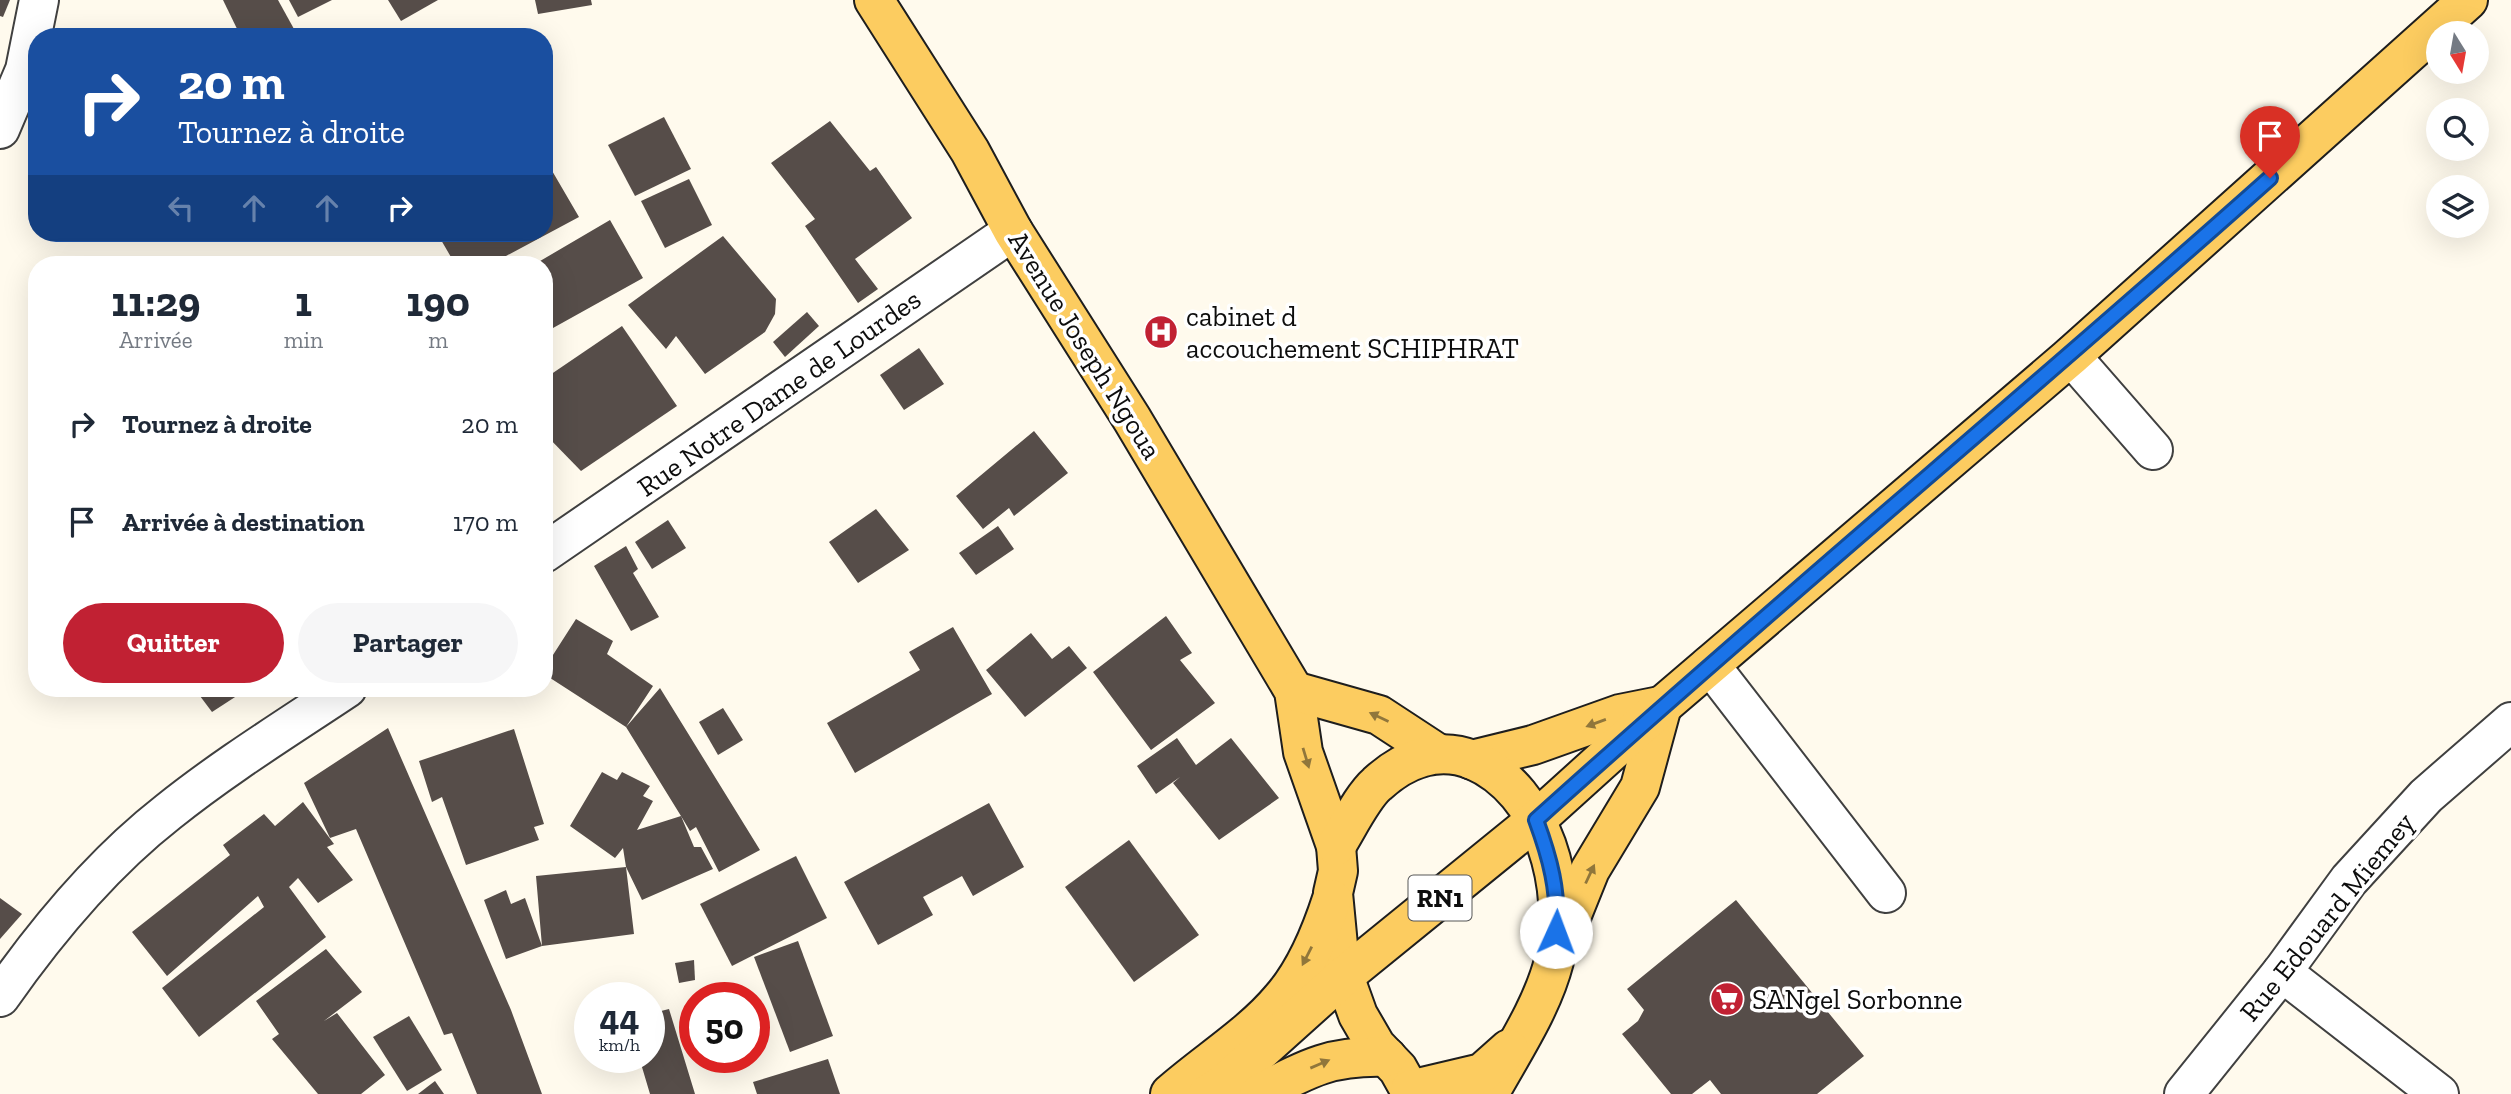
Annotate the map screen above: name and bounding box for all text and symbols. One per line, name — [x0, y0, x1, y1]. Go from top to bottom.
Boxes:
north arrow — [2426, 21, 2488, 84]
map controls — [2426, 21, 2489, 238]
text: 20 m — [178, 53, 285, 112]
icon: right — [63, 56, 154, 147]
button: search — [2426, 98, 2489, 161]
pin — [2240, 106, 2300, 178]
text: Tournez à droite — [178, 113, 405, 151]
icon: arrive — [2251, 117, 2289, 155]
button: layers — [2426, 175, 2489, 238]
icon: left — [162, 189, 200, 227]
icon: ahead — [235, 189, 273, 227]
icon: ahead — [308, 189, 346, 227]
icon: right — [381, 189, 419, 227]
street label: Avenue Joseph Ngoua — [1001, 225, 1169, 465]
text: 11:29 — [111, 276, 201, 327]
text: 1 — [295, 276, 312, 327]
text: 190 — [406, 276, 470, 327]
street label: Rue Notre Dame de Lourdes — [631, 283, 927, 503]
place label: cabinet d accouchement SCHIPHRAT — [1186, 300, 1519, 365]
hospital icon: cabinet d accouchement SCHIPHRAT — [1142, 313, 1180, 351]
text: Arrivée — [119, 326, 192, 354]
text: min — [284, 326, 323, 354]
text: m — [428, 326, 448, 354]
icon: right — [63, 405, 101, 443]
text: Tournez à droite — [122, 408, 312, 440]
text: 20 m — [461, 408, 518, 440]
icon: arrive — [63, 503, 101, 541]
text: Arrivée à destination — [122, 506, 365, 538]
text: 170 m — [453, 506, 518, 538]
button: Quitter — [63, 603, 284, 683]
button: Partager — [298, 603, 518, 683]
one-way arrow — [1369, 711, 1389, 723]
one-way arrow — [1585, 718, 1606, 729]
one-way arrow — [1301, 748, 1311, 769]
street label: Rue Edouard Miemey — [2233, 806, 2422, 1028]
one-way arrow — [1584, 864, 1595, 884]
road number: RN1 — [1408, 876, 1472, 920]
position arrow — [1519, 895, 1593, 969]
one-way arrow — [1302, 946, 1313, 966]
supermarket icon: SANgel Sorbonne — [1708, 980, 1746, 1018]
speed limit sign: 50 — [679, 982, 770, 1073]
place label: SANgel Sorbonne — [1752, 983, 1962, 1016]
text: 44 — [600, 997, 639, 1039]
text: km/h — [599, 1034, 640, 1056]
one-way arrow — [1310, 1058, 1331, 1069]

